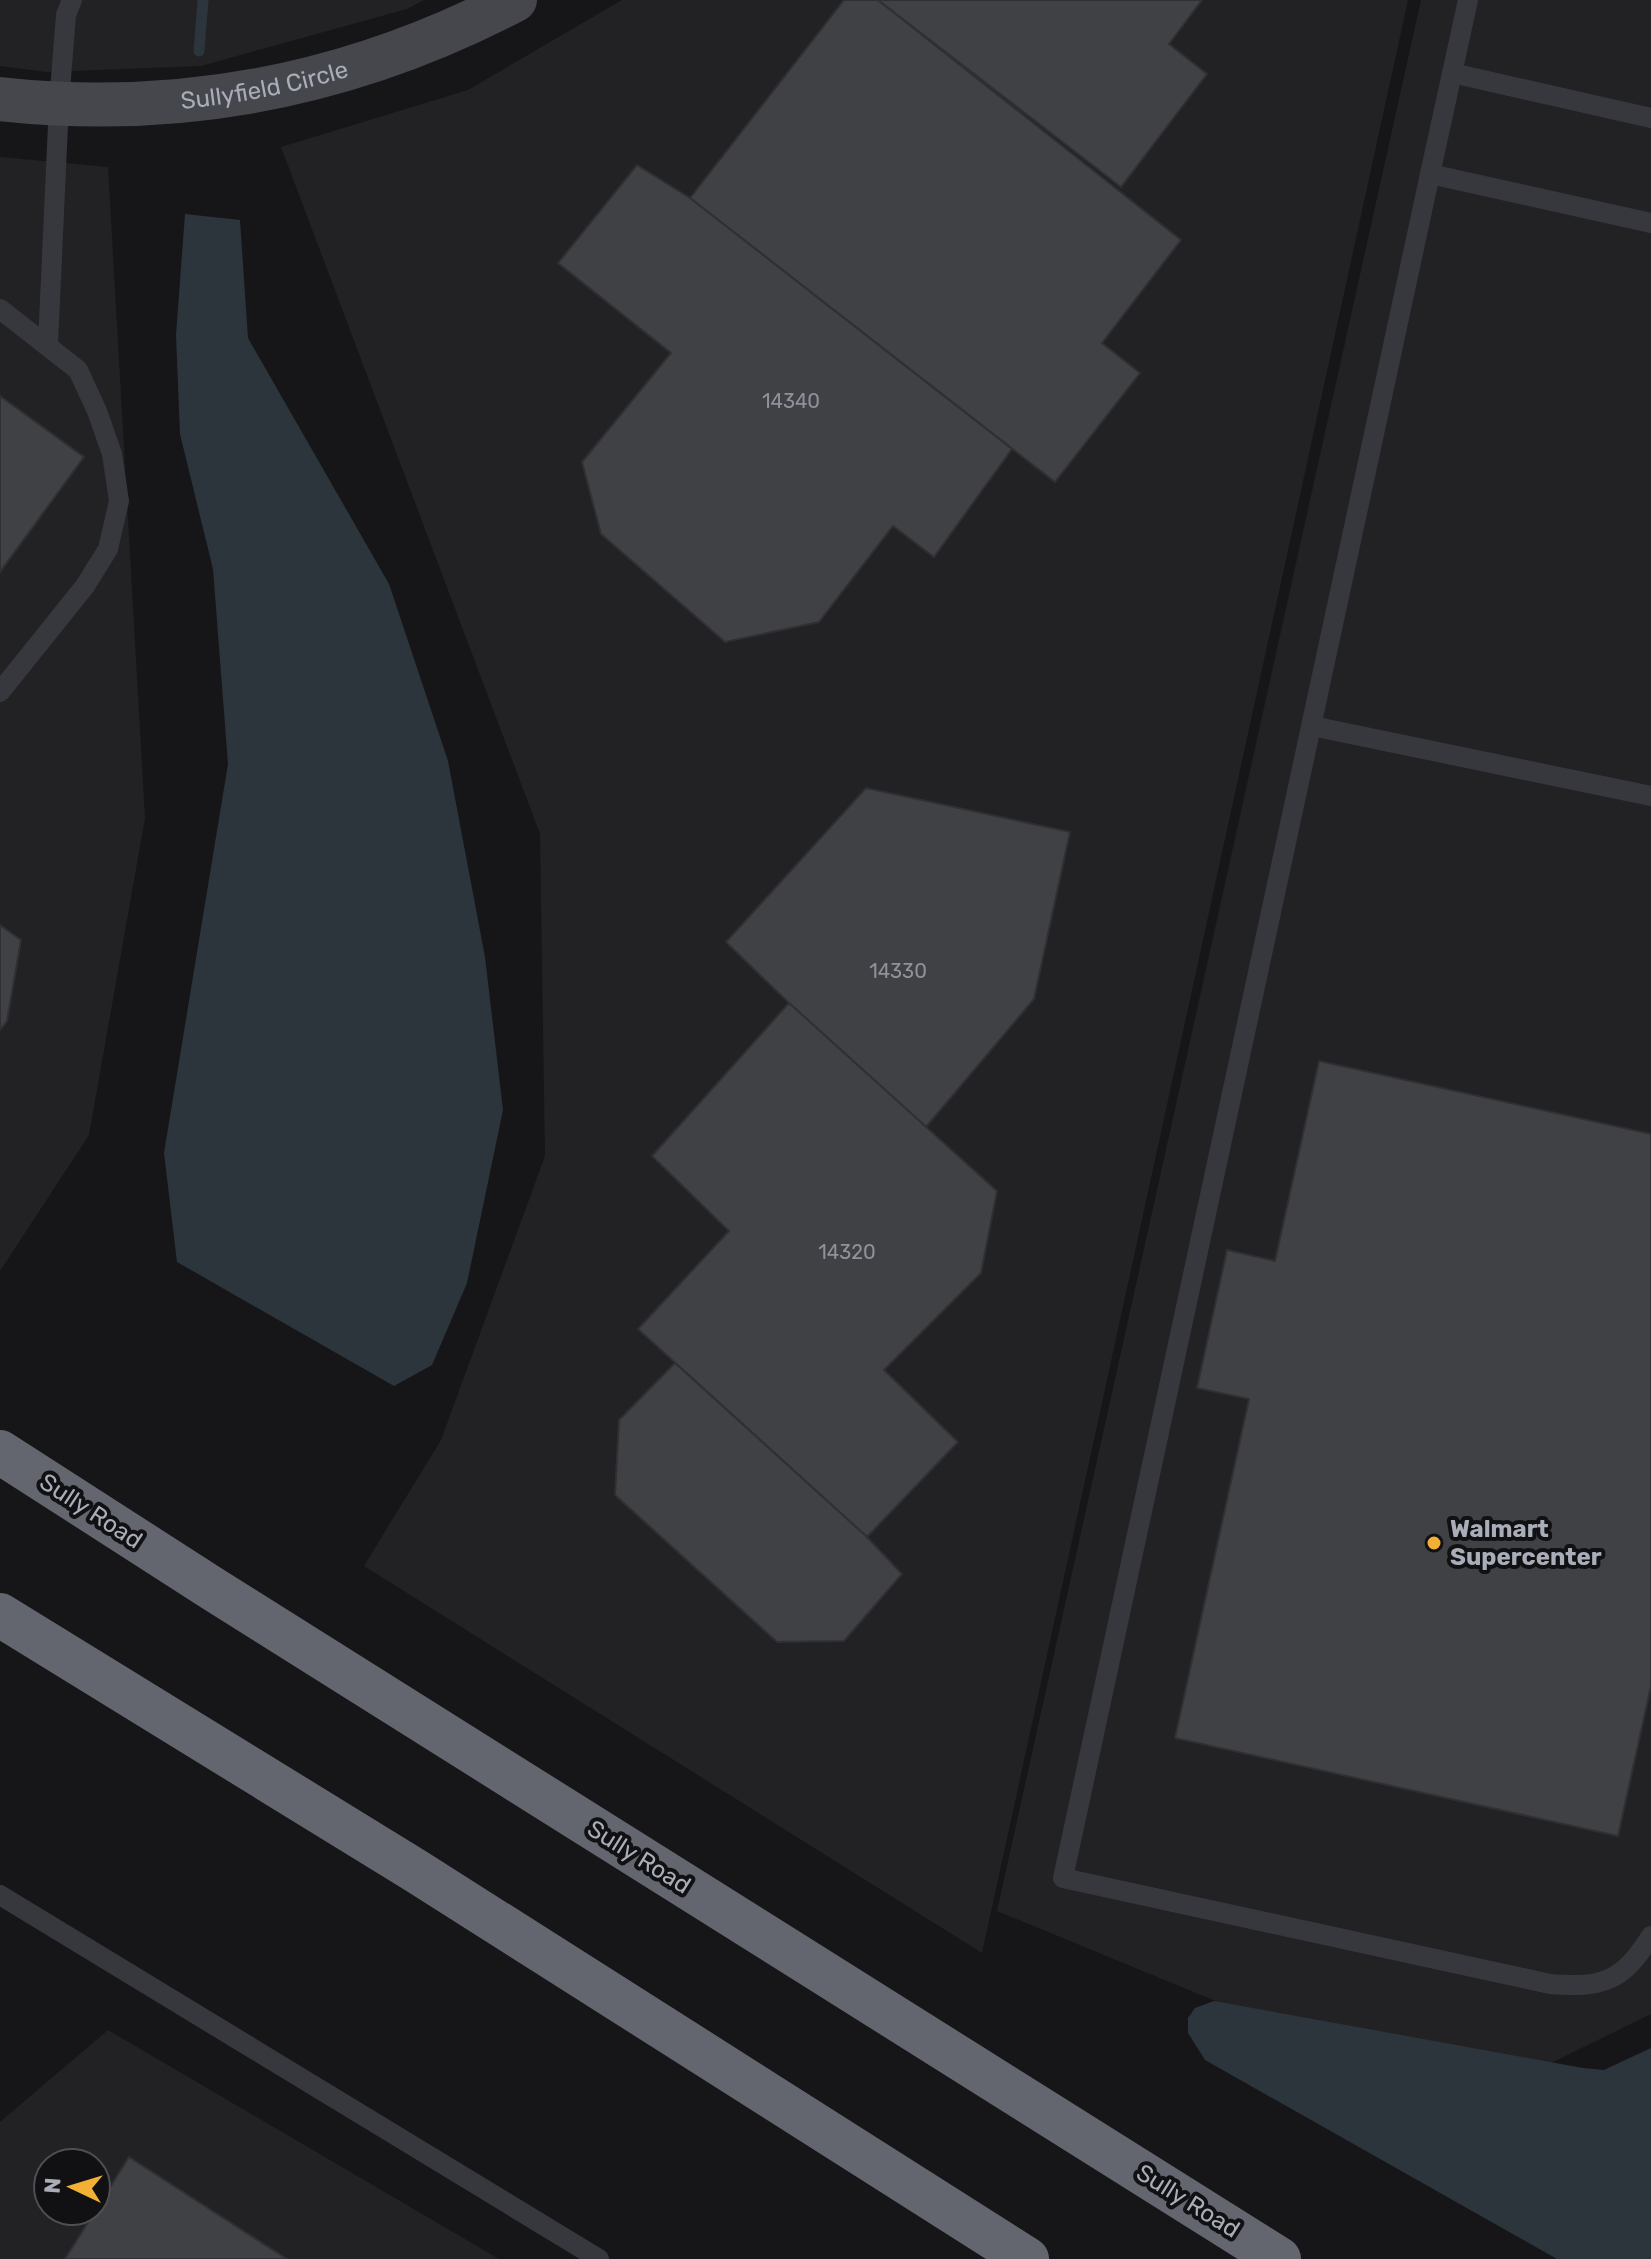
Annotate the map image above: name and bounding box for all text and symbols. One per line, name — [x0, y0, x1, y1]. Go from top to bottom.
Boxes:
street label: Sullyfield Circle — [179, 55, 351, 115]
house number: 14340 — [762, 389, 820, 413]
house number: 14330 — [869, 959, 927, 983]
house number: 14320 — [818, 1240, 876, 1264]
street label: Sully Road — [35, 1468, 147, 1554]
place label: Walmart Supercenter — [1450, 1515, 1602, 1571]
marker: Walmart Supercenter — [1425, 1534, 1443, 1552]
street label: Sully Road — [582, 1814, 696, 1900]
north arrow — [32, 2147, 112, 2227]
street label: Sully Road — [1131, 2158, 1245, 2244]
text: N — [39, 2177, 67, 2194]

